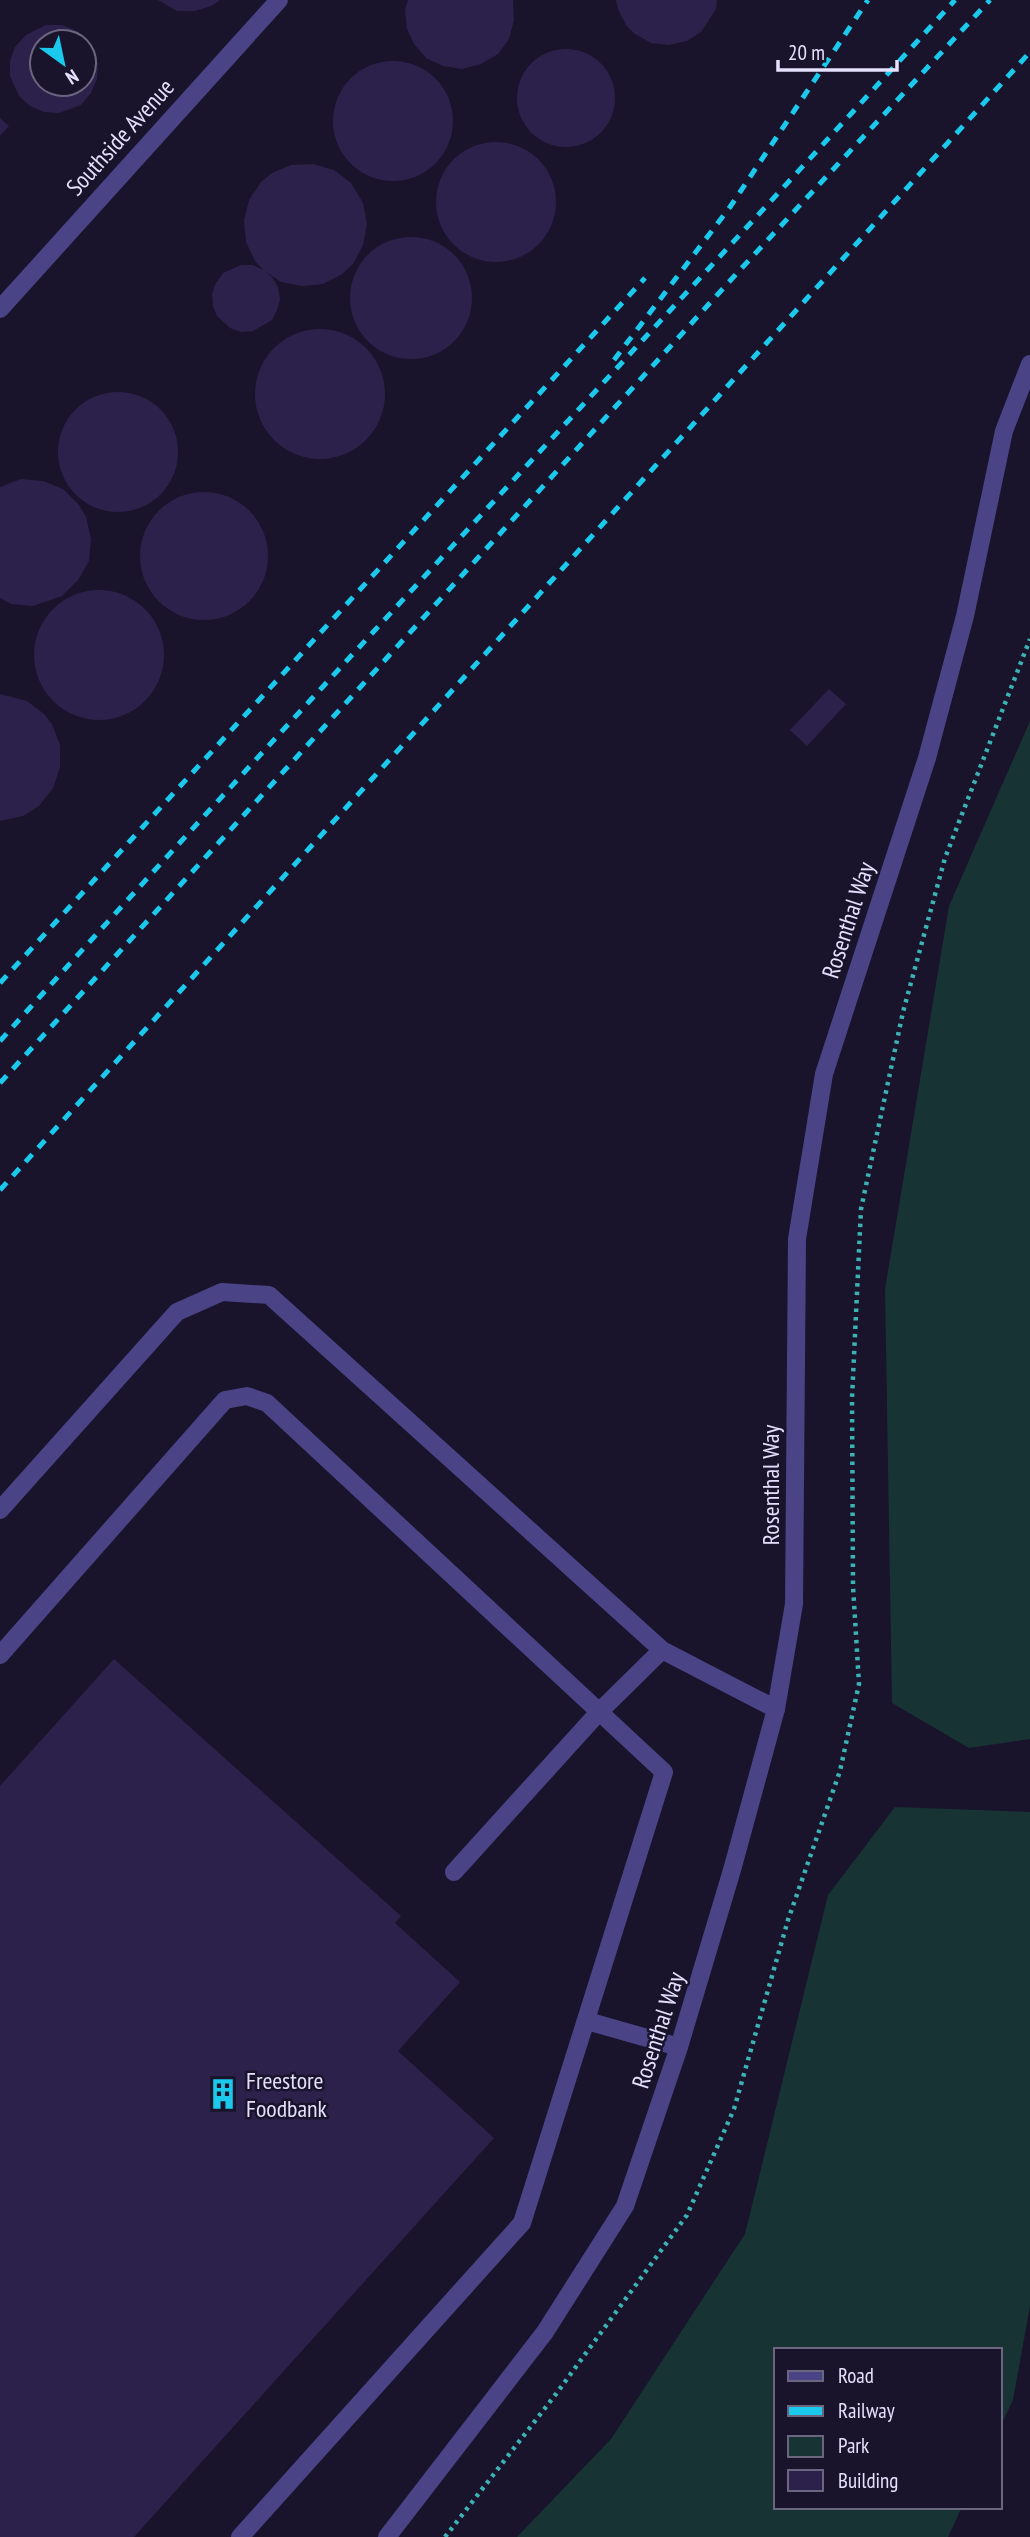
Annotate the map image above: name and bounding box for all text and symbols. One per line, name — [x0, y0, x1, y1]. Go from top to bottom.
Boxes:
north arrow — [28, 28, 98, 98]
scale bar — [778, 28, 897, 72]
text: 20 m — [788, 39, 825, 66]
text: N — [61, 64, 83, 90]
street label: Southside Avenue — [59, 72, 181, 202]
street label: Rosenthal Way — [815, 858, 881, 982]
street label: Rosenthal Way — [755, 1425, 786, 1545]
street label: Rosenthal Way — [625, 1968, 691, 2092]
place label: Freestore Foodbank — [246, 2065, 328, 2124]
building icon: Freestore Foodbank — [206, 2077, 240, 2111]
legend — [774, 2348, 1002, 2509]
text: Road — [838, 2362, 874, 2389]
text: Railway — [838, 2397, 895, 2424]
text: Park — [838, 2432, 869, 2459]
text: Building — [838, 2467, 898, 2494]

